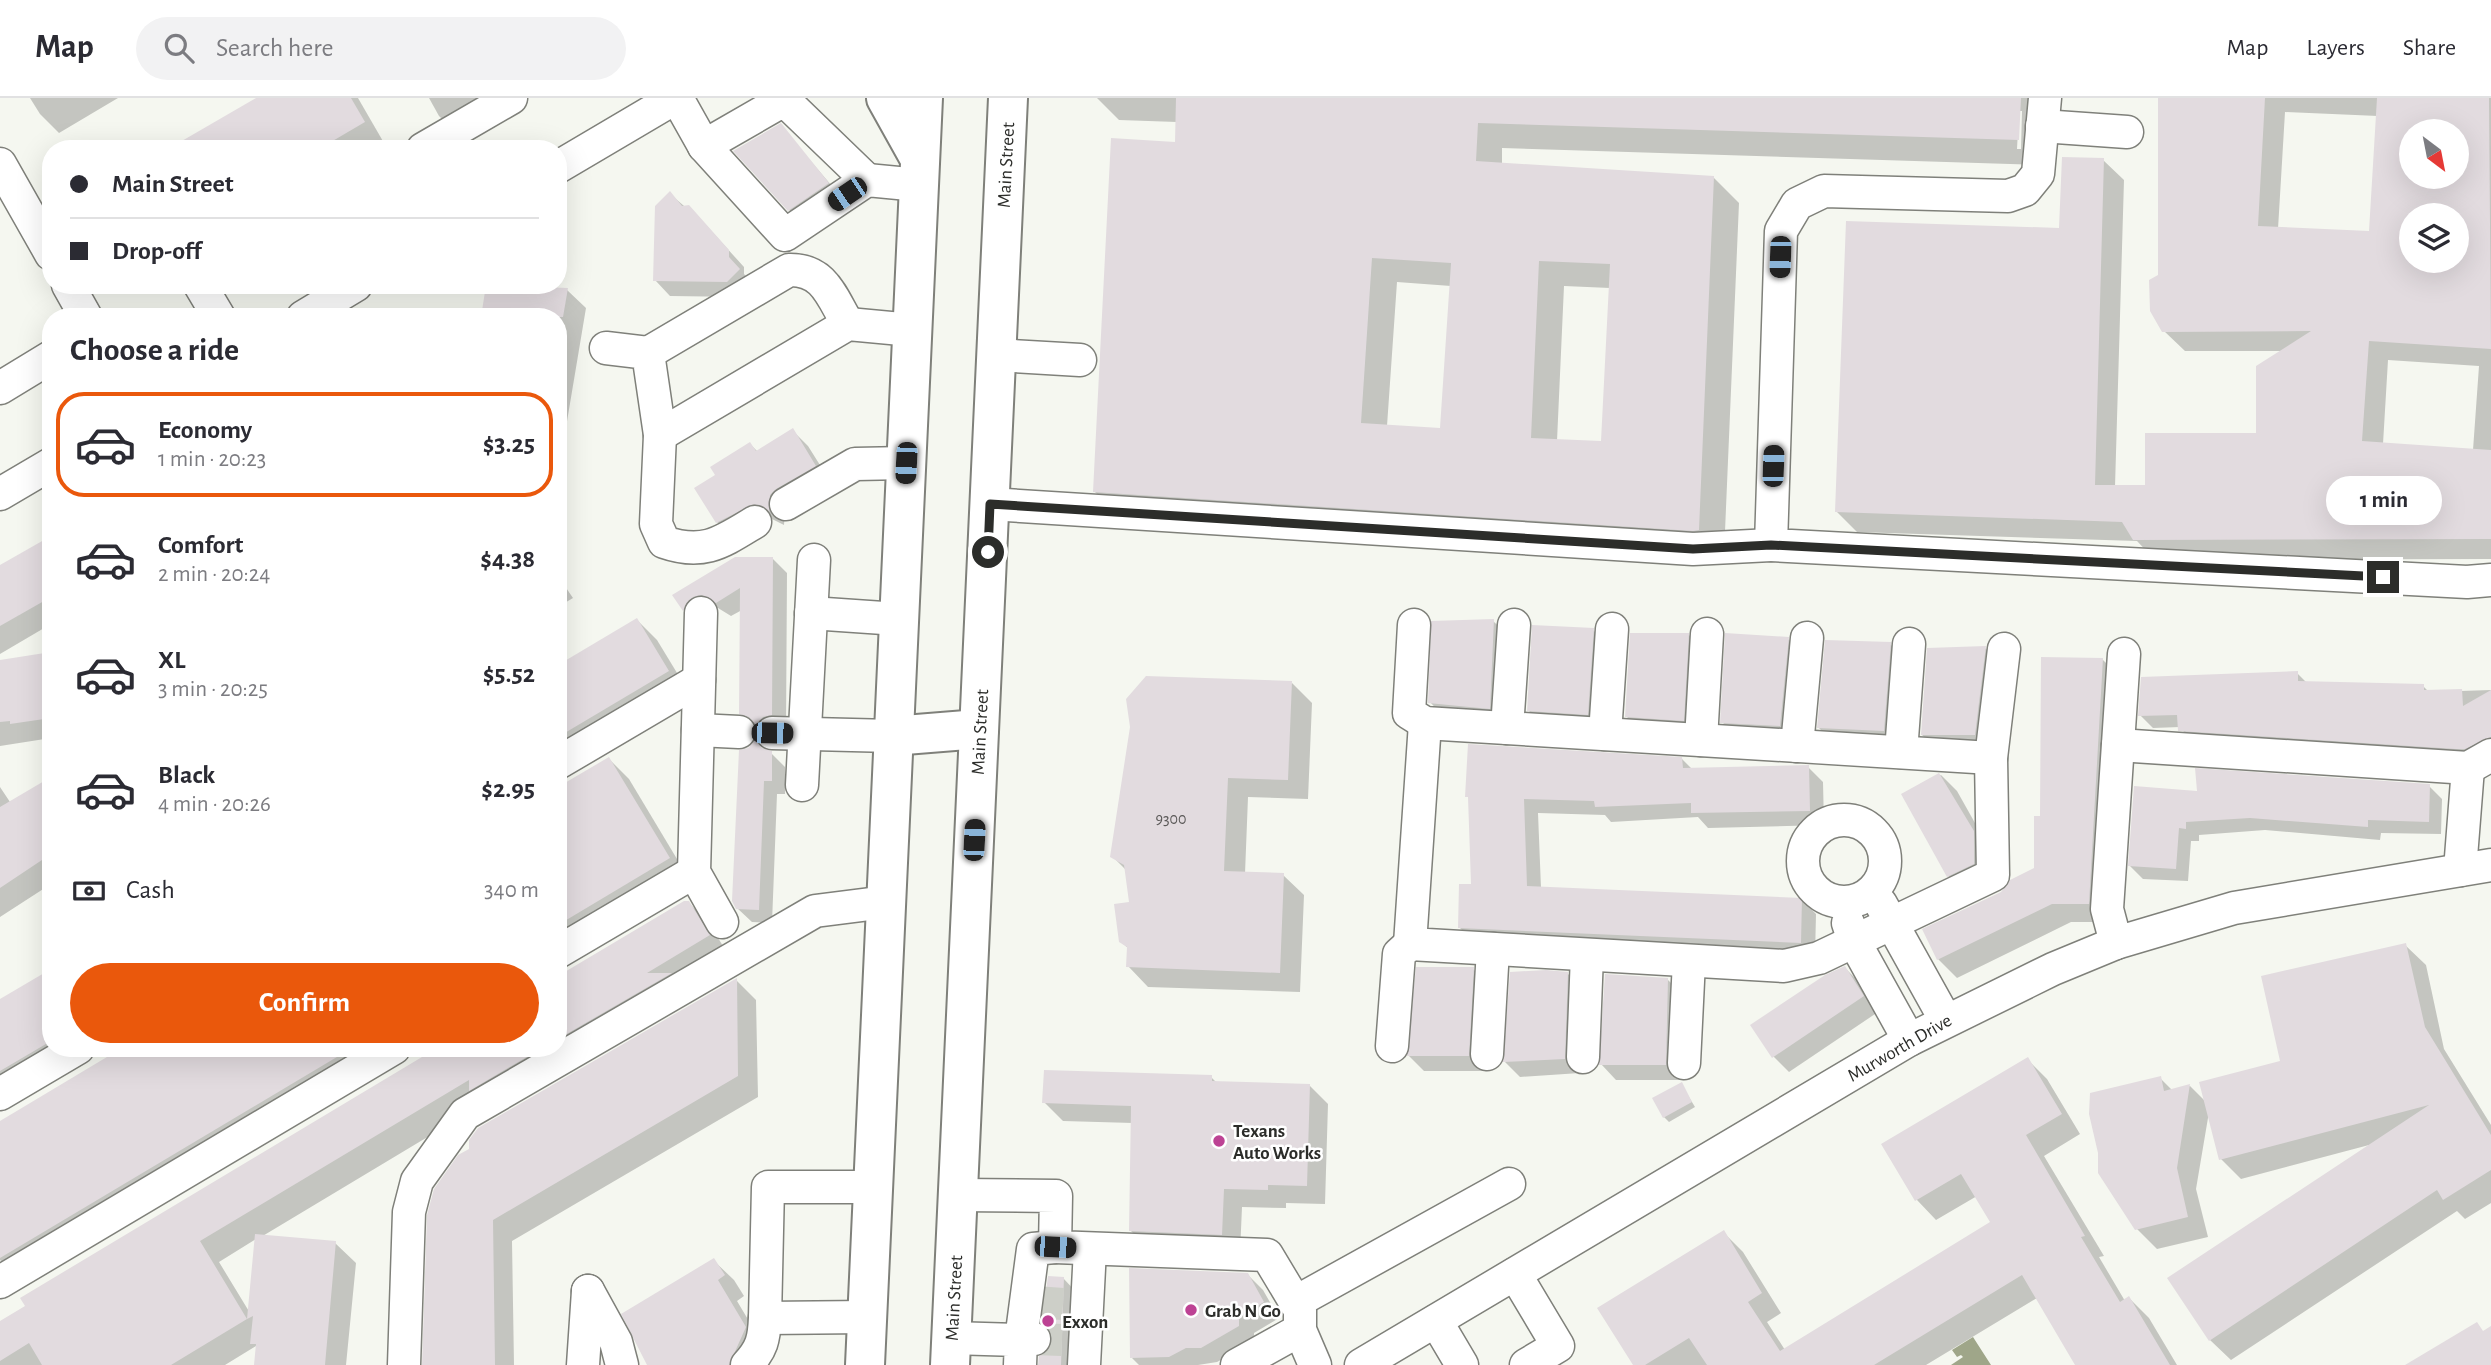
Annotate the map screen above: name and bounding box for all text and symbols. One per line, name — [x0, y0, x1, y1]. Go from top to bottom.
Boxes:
search box — [136, 17, 626, 80]
icon: search — [160, 29, 198, 67]
text: Map — [35, 31, 94, 64]
text: Search here — [216, 35, 334, 61]
text: Map — [2226, 36, 2268, 60]
text: Layers — [2306, 36, 2365, 60]
text: Share — [2403, 36, 2456, 60]
north arrow — [2399, 119, 2469, 189]
map controls — [2399, 119, 2469, 273]
street label: Main Street — [995, 122, 1018, 208]
text: Main Street — [112, 171, 234, 197]
car — [824, 174, 871, 214]
button: layers — [2399, 203, 2469, 273]
car — [1769, 236, 1792, 278]
text: Drop-off — [112, 238, 201, 264]
text: Choose a ride — [70, 334, 239, 366]
icon: car — [74, 413, 137, 476]
text: Economy — [158, 417, 252, 443]
text: $3.25 — [483, 431, 535, 457]
car — [895, 441, 918, 485]
car — [1762, 445, 1785, 487]
text: 1 min · 20:23 — [158, 448, 266, 471]
callout: 1 min — [2325, 476, 2441, 524]
text: 1 min — [2360, 489, 2408, 512]
icon: car — [74, 528, 137, 591]
text: Comfort — [158, 532, 243, 558]
route start — [972, 536, 1004, 568]
text: $4.38 — [480, 546, 535, 572]
route end — [2367, 561, 2399, 593]
text: 2 min · 20:24 — [158, 563, 270, 586]
icon: car — [74, 643, 137, 706]
text: XL — [158, 647, 185, 673]
text: $5.52 — [483, 661, 535, 687]
text: 3 min · 20:25 — [158, 678, 268, 701]
street label: Main Street — [969, 689, 992, 775]
car — [751, 722, 794, 744]
icon: car — [74, 758, 137, 821]
text: Black — [158, 762, 215, 788]
text: $2.95 — [481, 776, 535, 802]
text: 4 min · 20:26 — [158, 793, 271, 816]
house number: 9300 — [1155, 811, 1187, 827]
car — [963, 818, 986, 862]
icon: cash — [70, 872, 108, 910]
text: Cash — [126, 877, 175, 903]
text: 340 m — [484, 879, 539, 902]
button: Confirm — [70, 963, 539, 1043]
street label: Murworth Drive — [1844, 1011, 1955, 1086]
place label: Texans Auto Works — [1233, 1122, 1321, 1163]
marker: Texans Auto Works — [1211, 1133, 1227, 1149]
car — [1034, 1235, 1077, 1259]
street label: Main Street — [943, 1255, 966, 1341]
marker: Grab N Go — [1183, 1302, 1199, 1318]
place label: Grab N Go — [1205, 1302, 1281, 1321]
marker: Exxon — [1040, 1313, 1056, 1329]
place label: Exxon — [1062, 1313, 1108, 1332]

